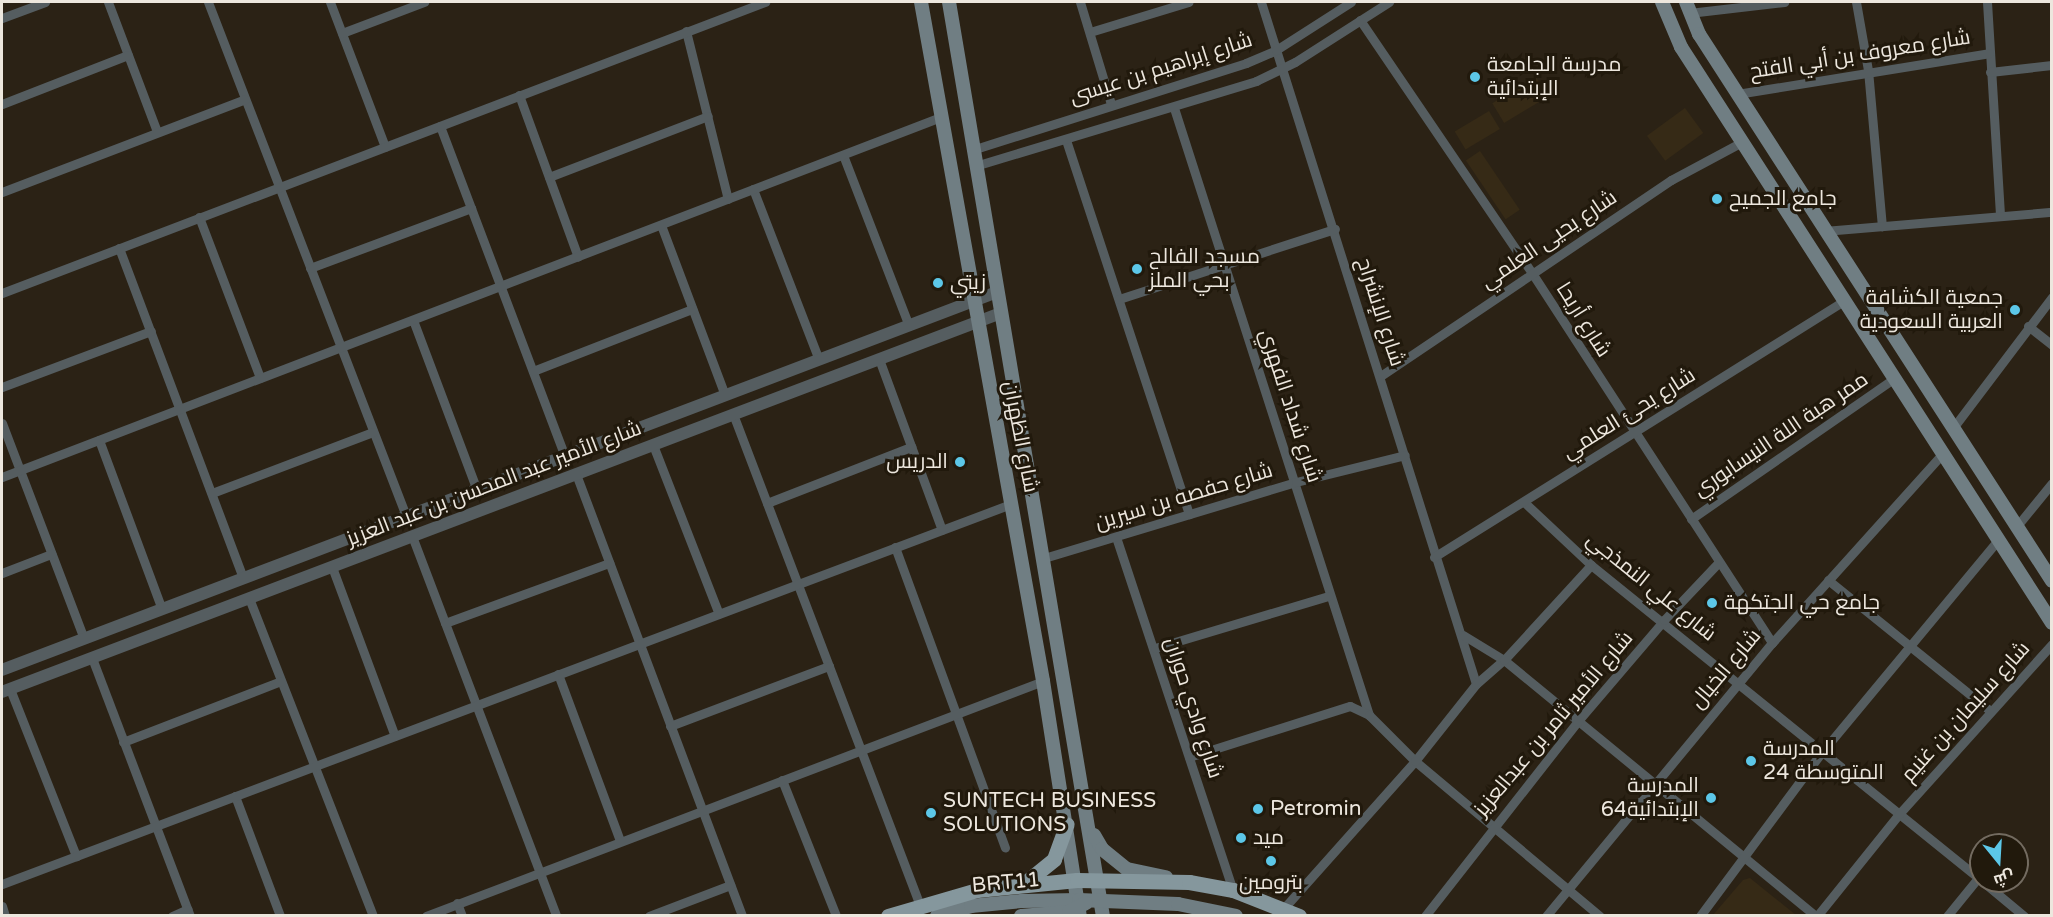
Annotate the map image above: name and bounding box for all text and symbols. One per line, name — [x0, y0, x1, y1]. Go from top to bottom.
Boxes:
street label: شارع معروف بن أبي الفتح — [1748, 25, 1972, 85]
street label: شارع إبراهيم بن عيسى — [1067, 28, 1255, 110]
place label: مدرسة الجامعة الإبتدائية — [1487, 52, 1621, 102]
marker: مدرسة الجامعة الإبتدائية — [1468, 70, 1482, 84]
street label: شارع يحيى العلمي — [1476, 185, 1622, 295]
place label: جامع الجميح — [1729, 186, 1837, 212]
marker: جامع الجميح — [1710, 192, 1724, 206]
place label: مسجد الفالح بحي الملز — [1149, 244, 1260, 294]
street label: شارع الإنشراح — [1351, 254, 1409, 370]
marker: مسجد الفالح بحي الملز — [1130, 262, 1144, 276]
place label: زيتي — [950, 270, 986, 296]
marker: زيتي — [931, 276, 945, 290]
street label: شارع أريحا — [1550, 278, 1616, 362]
place label: جمعية الكشافة العربية السعودية — [1860, 285, 2003, 335]
marker: جمعية الكشافة العربية السعودية — [2008, 303, 2022, 317]
street label: شارع شداد الفهري — [1253, 326, 1327, 486]
street label: شارع يحئ العلمي — [1558, 363, 1700, 465]
street label: ممر هبة اللة النيسابوري — [1689, 367, 1873, 503]
street label: شارع الظهران — [997, 379, 1043, 495]
street label: شارع الأمير عبد المحسن بن عبد العزيز — [343, 416, 645, 552]
place label: الدريس — [886, 449, 948, 475]
marker: الدريس — [953, 455, 967, 469]
street label: شارع حفصه بن سيرين — [1092, 458, 1276, 536]
street label: شارع علي النمذجي — [1581, 527, 1721, 647]
place label: جامع حي الجتكهة — [1724, 590, 1880, 616]
marker: جامع حي الجتكهة — [1705, 596, 1719, 610]
street label: شارع الخيال — [1685, 624, 1767, 714]
street label: شارع الأمير ثامر بن عبدالعزيز — [1469, 626, 1639, 822]
street label: شارع وادي حوران — [1158, 634, 1228, 782]
street label: شارع سليمان بن غنيم — [1896, 637, 2036, 787]
place label: المدرسة المتوسطة 24 — [1763, 736, 1884, 786]
marker: المدرسة المتوسطة 24 — [1744, 754, 1758, 768]
place label: المدرسة الإبتدائية64 — [1601, 773, 1699, 823]
place label: SUNTECH BUSINESS SOLUTIONS — [943, 788, 1156, 838]
marker: المدرسة الإبتدائية64 — [1704, 791, 1718, 805]
place label: Petromin — [1270, 796, 1362, 822]
marker: Petromin — [1251, 802, 1265, 816]
marker: SUNTECH BUSINESS SOLUTIONS — [924, 806, 938, 820]
place label: ميد — [1253, 825, 1284, 851]
marker: ميد — [1234, 831, 1248, 845]
north arrow — [1969, 833, 2029, 893]
marker: بترومين — [1264, 854, 1278, 868]
text: ش — [1991, 866, 2017, 891]
street label: BRT11 — [971, 867, 1041, 899]
place label: بترومين — [1239, 870, 1303, 896]

